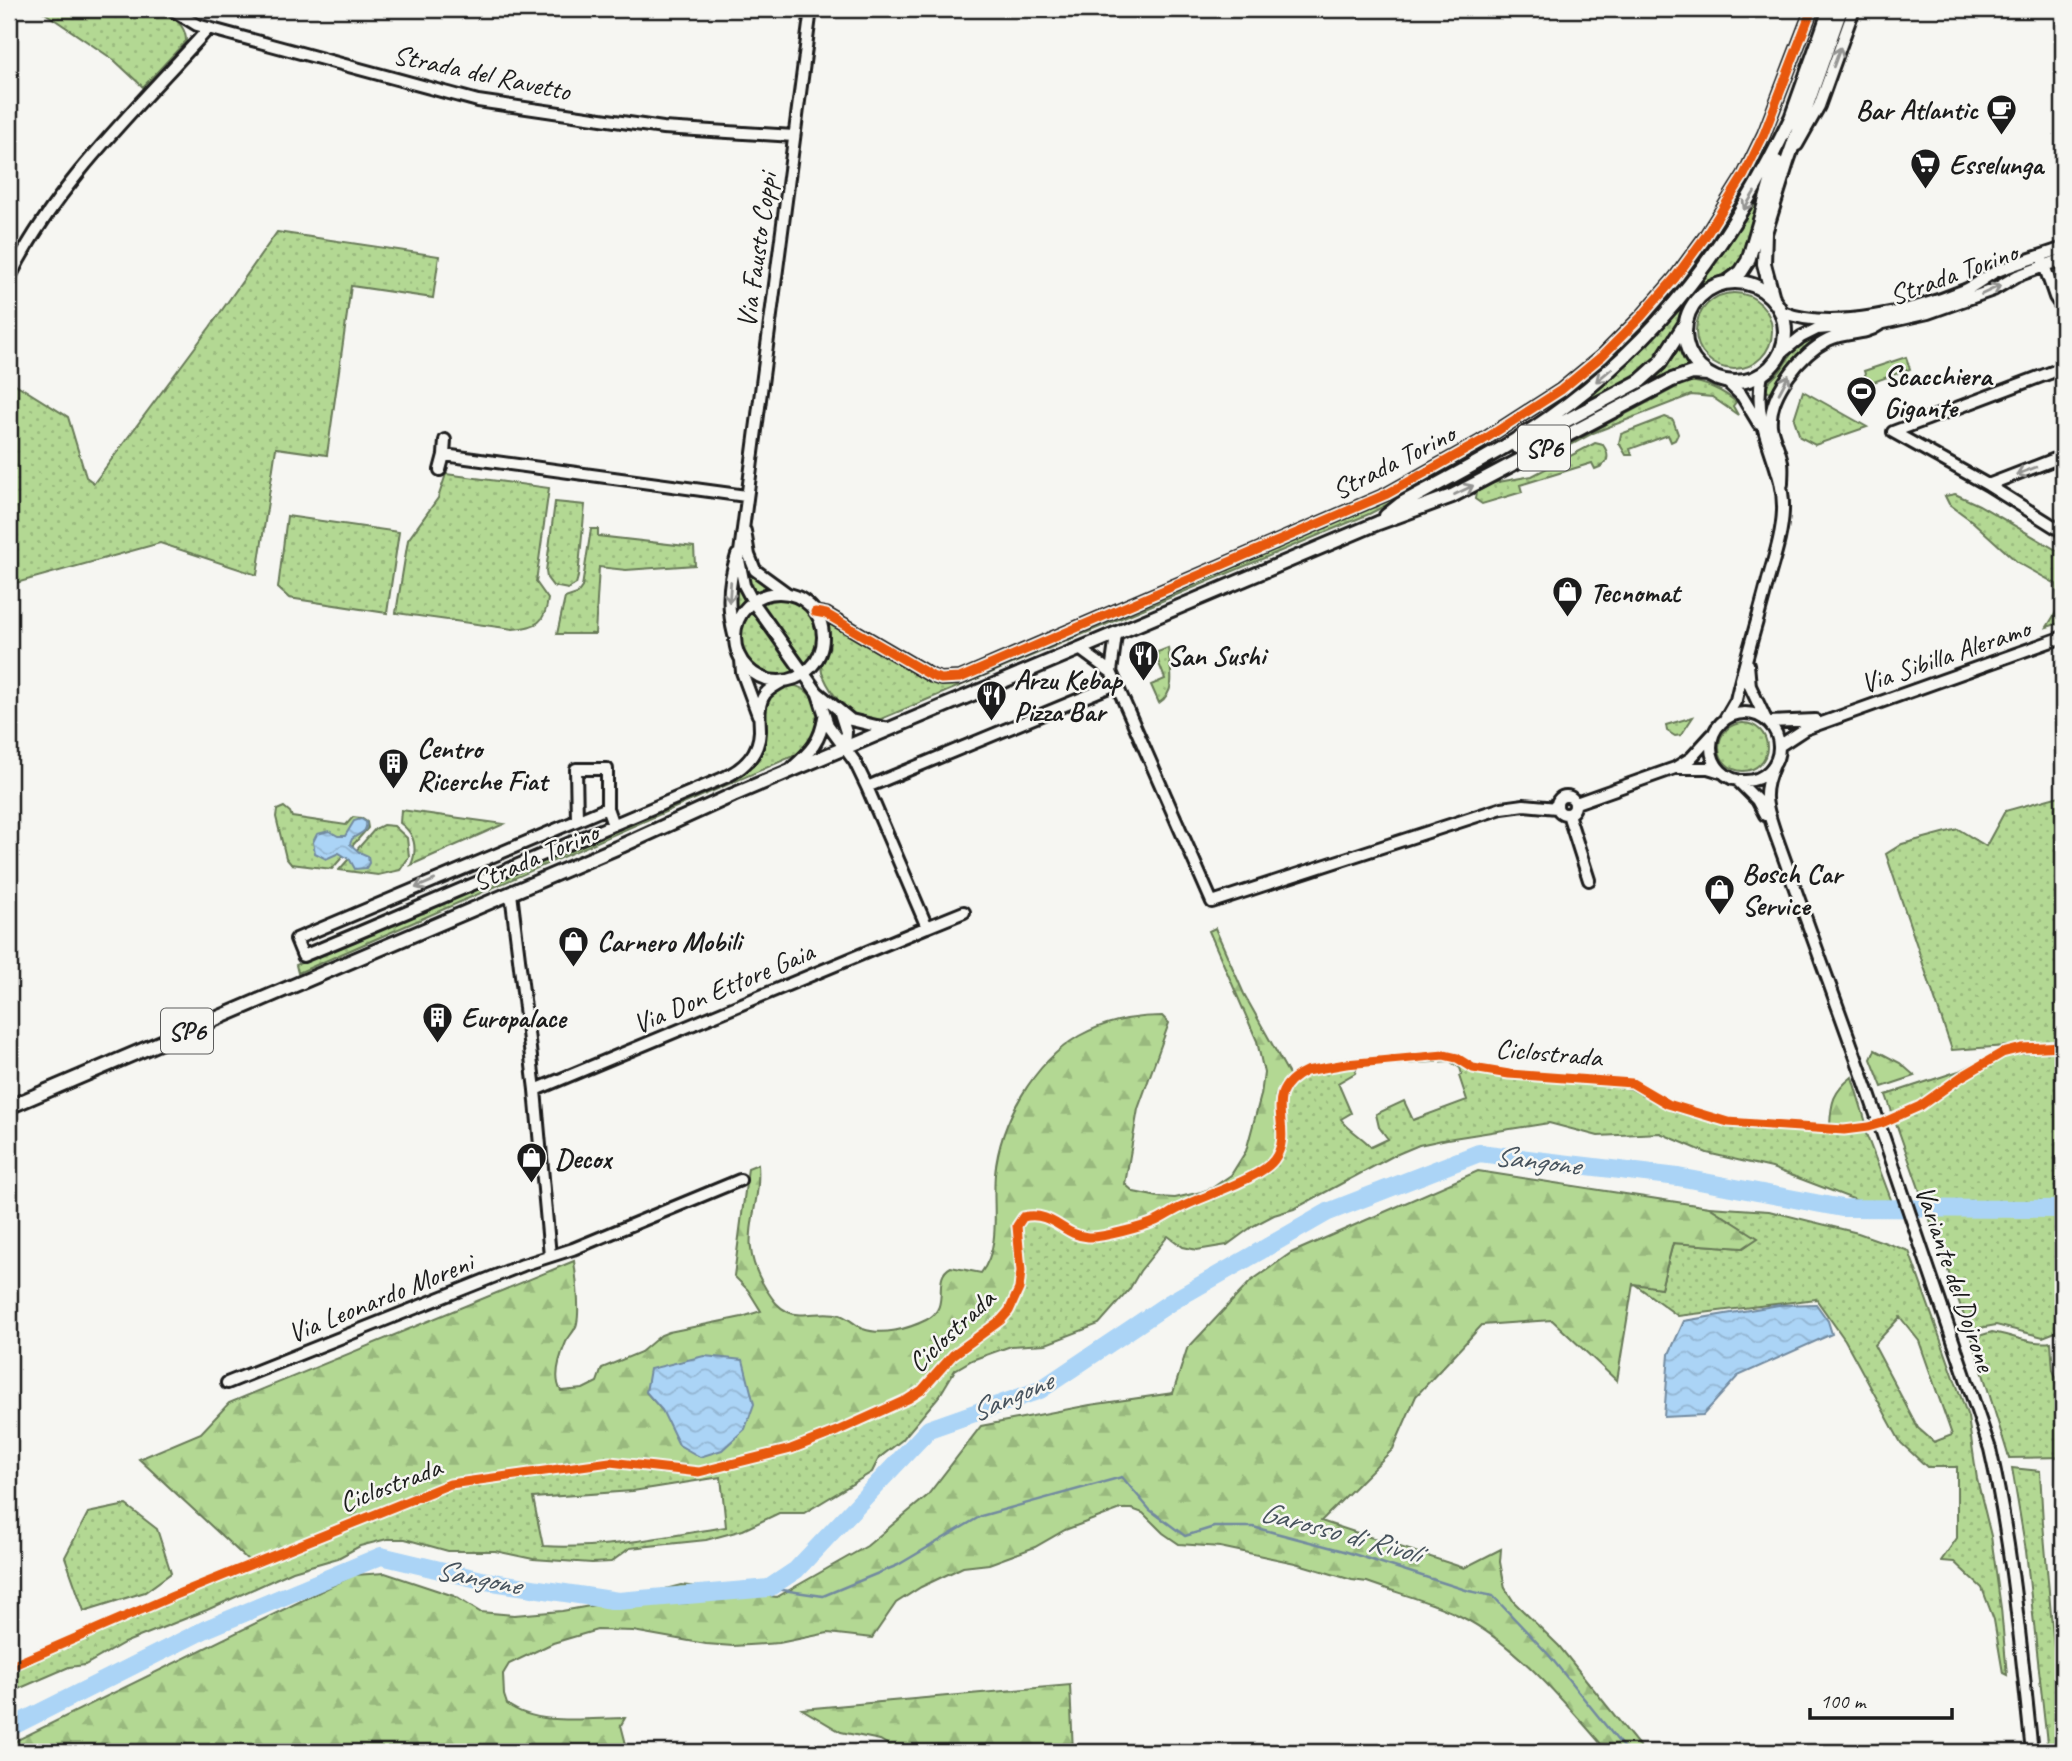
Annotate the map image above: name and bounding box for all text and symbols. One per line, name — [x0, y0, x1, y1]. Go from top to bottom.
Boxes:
street label: Strada del Ravetto — [390, 37, 576, 109]
one-way arrow — [1832, 47, 1844, 69]
place label: Bar Atlantic — [1856, 92, 1979, 127]
cafe icon: Bar Atlantic — [1984, 92, 2018, 136]
supermarket icon: Esselunga — [1909, 147, 1943, 191]
place label: Esselunga — [1949, 147, 2045, 182]
street label: Via Fausto Coppi — [728, 167, 785, 330]
one-way arrow — [1741, 190, 1755, 210]
street label: Strada Torino — [1885, 233, 2025, 313]
one-way arrow — [1980, 283, 2001, 296]
place label: Scacchiera Gigante — [1884, 358, 1994, 425]
one-way arrow — [1595, 367, 1613, 383]
one-way arrow — [1778, 374, 1792, 395]
sports icon: Scacchiera Gigante — [1844, 374, 1878, 418]
street label: Strada Torino — [1326, 414, 1463, 507]
road number: SP6 — [1518, 426, 1570, 470]
one-way arrow — [2015, 465, 2037, 478]
one-way arrow — [1453, 482, 1474, 496]
shop icon: Tecnomat — [1550, 575, 1584, 619]
place label: Tecnomat — [1590, 575, 1683, 610]
one-way arrow — [723, 580, 736, 603]
street label: Via Sibilla Aleramo — [1856, 609, 2037, 701]
restaurant icon: San Sushi — [1127, 638, 1161, 682]
place label: San Sushi — [1167, 638, 1269, 673]
place label: Arzu Kebap Pizza Bar — [1014, 662, 1124, 729]
restaurant icon: Arzu Kebap Pizza Bar — [974, 678, 1008, 722]
place label: Centro Ricerche Fiat — [417, 731, 551, 798]
building icon: Centro Ricerche Fiat — [377, 747, 411, 791]
street label: Strada Torino — [467, 813, 606, 899]
place label: Bosch Car Service — [1742, 856, 1845, 923]
shop icon: Bosch Car Service — [1702, 872, 1736, 916]
one-way arrow — [414, 879, 436, 892]
shop icon: Carnero Mobili — [557, 924, 591, 968]
place label: Carnero Mobili — [597, 924, 745, 959]
street label: Via Don Ettore Gaia — [627, 933, 821, 1041]
building icon: Europalace — [421, 1000, 455, 1044]
place label: Europalace — [461, 1000, 569, 1035]
road number: SP6 — [161, 1008, 213, 1054]
street label: Ciclostrada — [1494, 1030, 1605, 1075]
water label: Sangone — [1492, 1136, 1586, 1185]
shop icon: Decox — [515, 1141, 549, 1185]
place label: Decox — [555, 1141, 613, 1176]
street label: Variante del Dojrone — [1907, 1181, 2004, 1377]
street label: Via Leonardo Moreni — [283, 1243, 481, 1350]
street label: Ciclostrada — [900, 1280, 1004, 1380]
water label: Sangone — [964, 1360, 1062, 1430]
street label: Ciclostrada — [334, 1448, 448, 1520]
water label: Garosso di Rivoli — [1256, 1492, 1433, 1574]
water label: Sangone — [432, 1550, 528, 1605]
scale bar — [1810, 1677, 1951, 1721]
text: 100 m — [1820, 1688, 1867, 1714]

